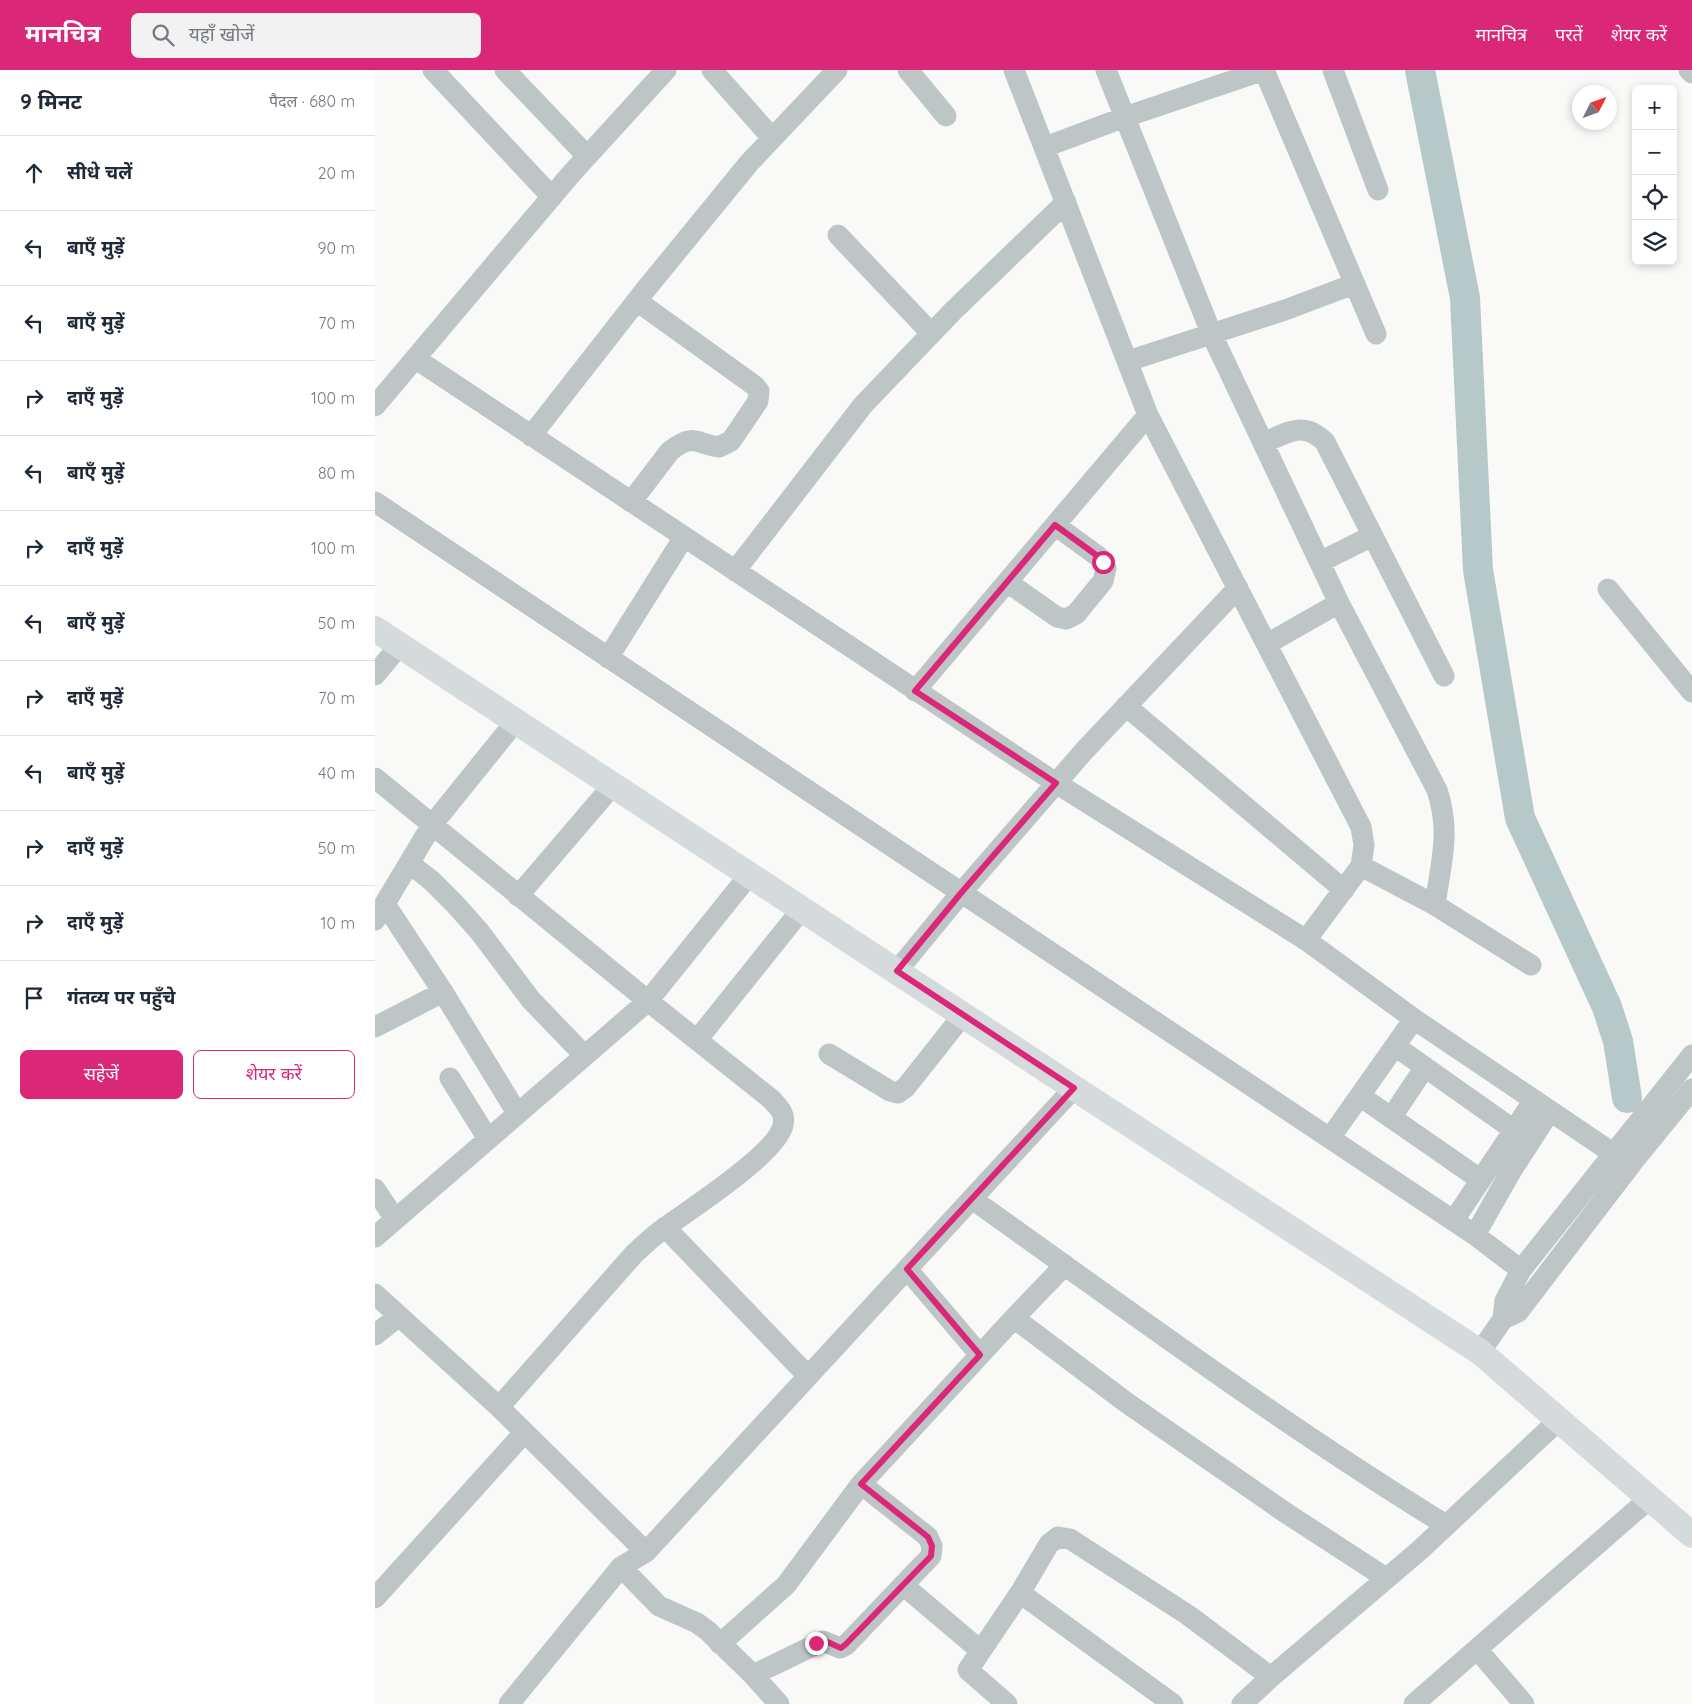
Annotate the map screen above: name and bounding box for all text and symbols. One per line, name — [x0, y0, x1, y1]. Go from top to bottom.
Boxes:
search box — [131, 13, 481, 58]
text: मानचित्र — [25, 18, 101, 48]
icon: search — [149, 21, 177, 49]
text: यहाँ खोजें — [189, 22, 254, 46]
text: मानचित्र — [1476, 23, 1527, 46]
text: परतें — [1555, 23, 1583, 46]
text: शेयर करें — [1611, 23, 1667, 46]
north arrow — [1572, 85, 1617, 130]
map controls — [1632, 85, 1677, 265]
button: + — [1632, 85, 1677, 130]
text: 9 मिनट — [20, 88, 82, 114]
text: पैदल · 680 m — [269, 91, 355, 111]
button: − — [1632, 130, 1677, 175]
icon: ahead — [20, 159, 48, 187]
text: सीधे चलें — [67, 160, 132, 184]
text: 20 m — [318, 163, 355, 183]
button: locate — [1632, 175, 1677, 220]
button: layers — [1632, 220, 1677, 265]
icon: left — [20, 234, 48, 262]
text: बाएँ मुड़ें — [67, 235, 124, 259]
text: 90 m — [318, 238, 355, 258]
icon: left — [20, 309, 48, 337]
text: बाएँ मुड़ें — [67, 310, 124, 334]
text: 70 m — [318, 313, 355, 333]
icon: right — [20, 384, 48, 412]
text: दाएँ मुड़ें — [67, 385, 123, 409]
text: 100 m — [311, 388, 355, 408]
icon: left — [20, 459, 48, 487]
text: बाएँ मुड़ें — [67, 460, 124, 484]
text: 80 m — [318, 463, 355, 483]
icon: right — [20, 534, 48, 562]
text: दाएँ मुड़ें — [67, 535, 123, 559]
text: 100 m — [311, 538, 355, 558]
route start — [1092, 551, 1115, 574]
icon: left — [20, 609, 48, 637]
text: बाएँ मुड़ें — [67, 610, 124, 634]
text: 50 m — [318, 613, 355, 633]
icon: right — [20, 684, 48, 712]
text: दाएँ मुड़ें — [67, 685, 123, 709]
text: 70 m — [318, 688, 355, 708]
icon: left — [20, 759, 48, 787]
text: बाएँ मुड़ें — [67, 760, 124, 784]
text: 40 m — [318, 763, 355, 783]
icon: right — [20, 834, 48, 862]
text: दाएँ मुड़ें — [67, 835, 123, 859]
text: 50 m — [318, 838, 355, 858]
icon: right — [20, 909, 48, 937]
text: दाएँ मुड़ें — [67, 910, 123, 934]
text: 10 m — [321, 913, 355, 933]
icon: arrive — [20, 984, 48, 1012]
text: गंतव्य पर पहुँचे — [67, 985, 175, 1009]
button: सहेजें — [20, 1050, 183, 1099]
button: शेयर करें — [193, 1050, 355, 1099]
route end — [805, 1632, 828, 1655]

